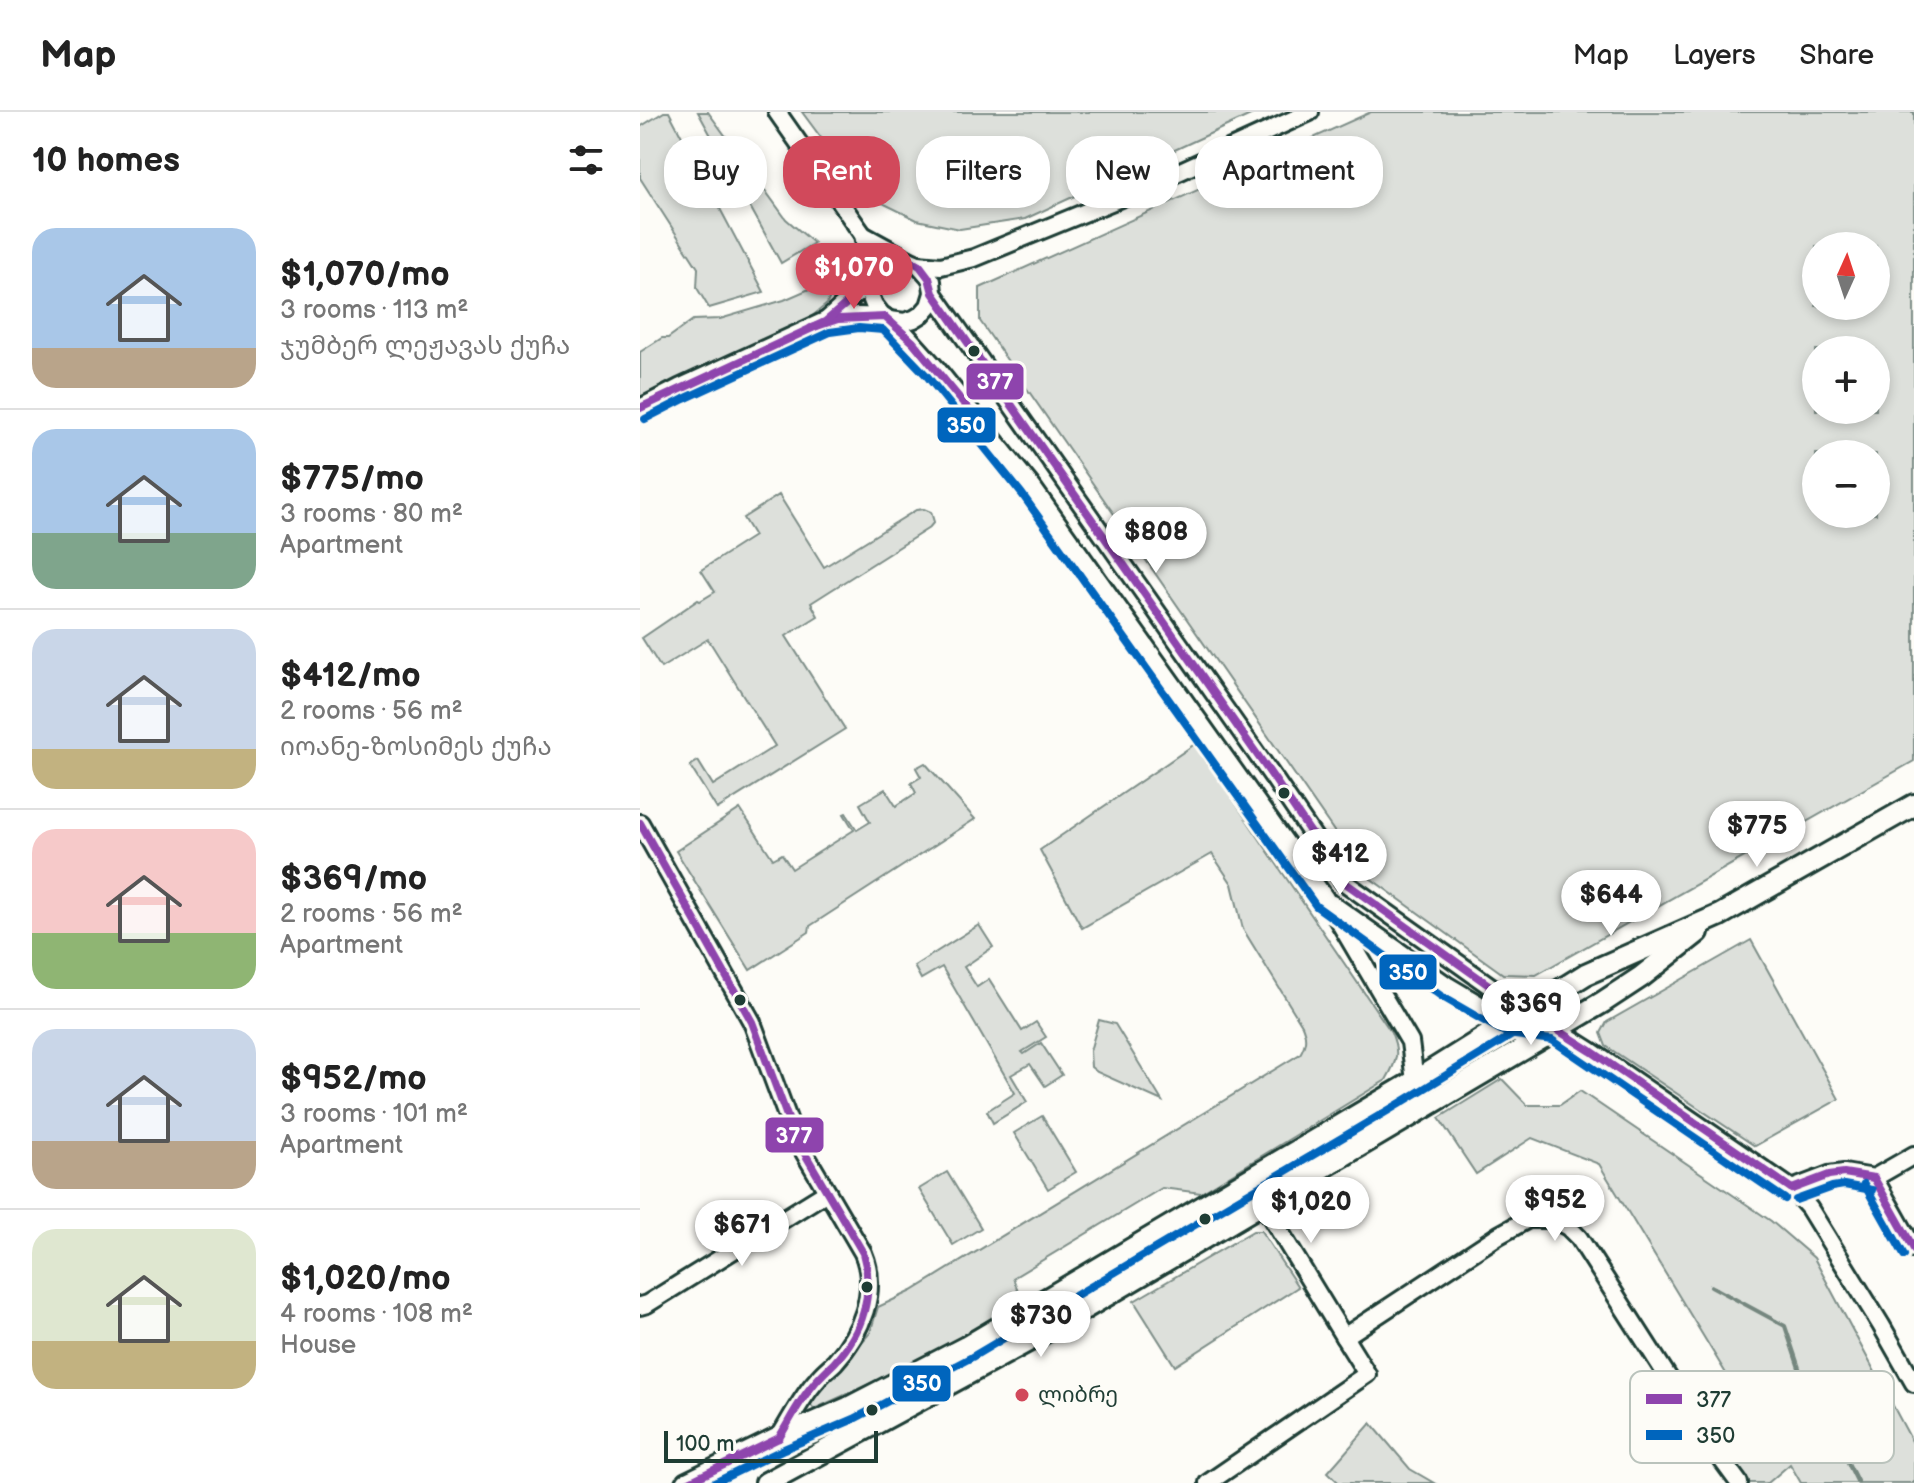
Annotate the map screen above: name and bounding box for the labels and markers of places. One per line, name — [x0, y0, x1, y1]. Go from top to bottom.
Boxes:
pin: $1,070 — [789, 243, 919, 311]
unlabelled marker — [966, 343, 982, 359]
pin: $808 — [1109, 507, 1203, 575]
unlabelled marker — [1276, 785, 1292, 801]
pin: $775 — [1710, 801, 1804, 869]
pin: $412 — [1293, 829, 1387, 897]
pin: $644 — [1564, 870, 1658, 938]
pin: $369 — [1484, 979, 1578, 1047]
unlabelled marker — [732, 992, 748, 1008]
pin: $952 — [1508, 1175, 1602, 1243]
pin: $1,020 — [1246, 1177, 1376, 1245]
pin: $671 — [695, 1200, 789, 1268]
unlabelled marker — [1197, 1211, 1213, 1227]
unlabelled marker — [859, 1279, 875, 1295]
pin: $730 — [994, 1291, 1088, 1359]
place label: ლიბრე — [1038, 1382, 1118, 1409]
marker: ლიბრე — [1013, 1386, 1031, 1404]
unlabelled marker — [864, 1402, 880, 1418]

